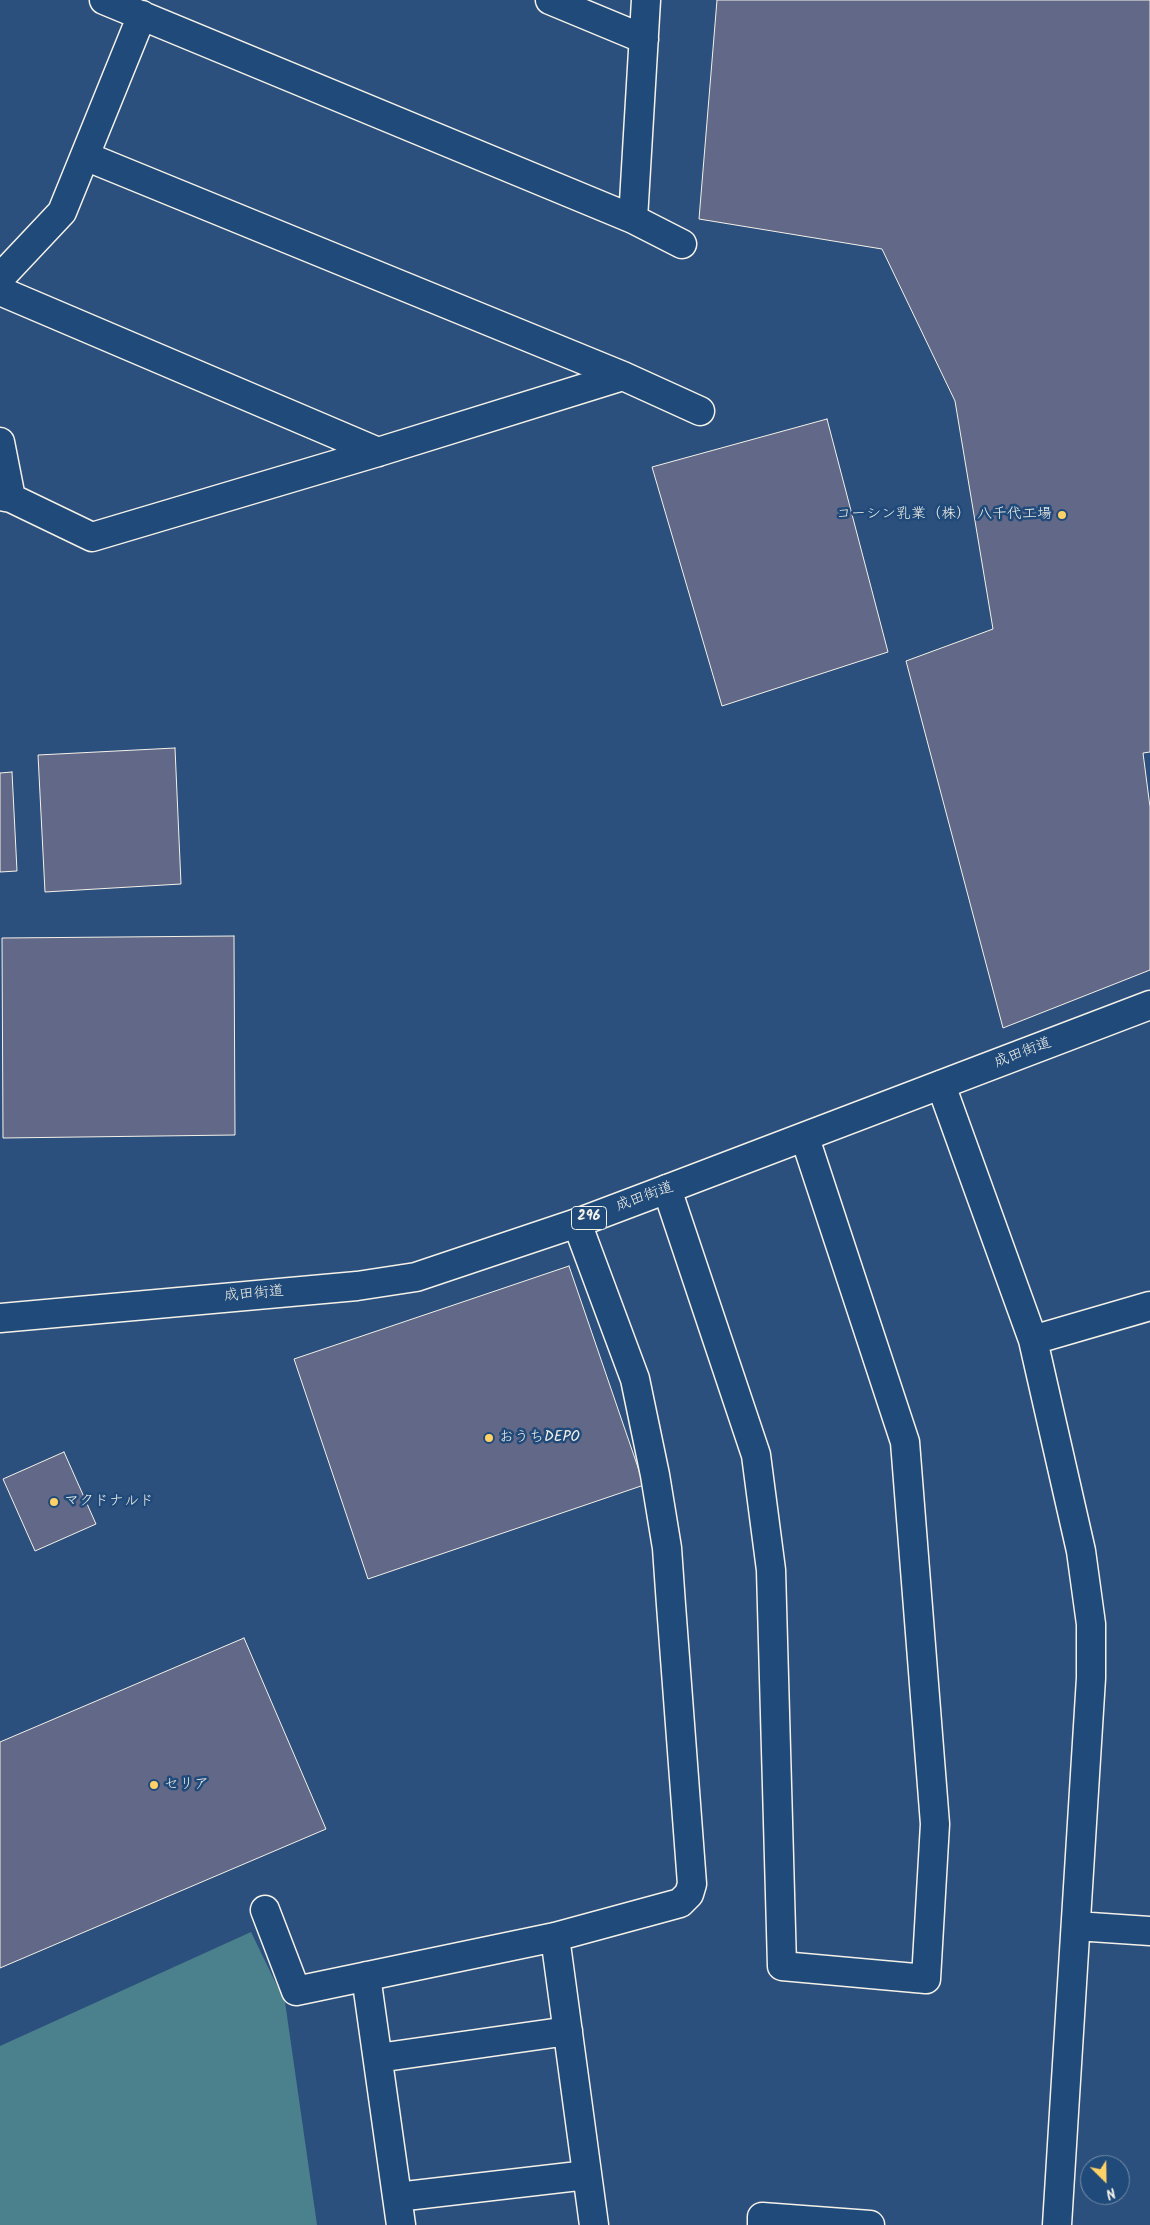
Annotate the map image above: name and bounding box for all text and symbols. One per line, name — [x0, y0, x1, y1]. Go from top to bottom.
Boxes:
place label: コーシン乳業（株） 八千代工場 — [836, 506, 1052, 524]
marker: コーシン乳業（株） 八千代工場 — [1056, 509, 1068, 521]
street label: 成田街道 — [992, 1035, 1054, 1073]
street label: 成田街道 — [614, 1179, 676, 1217]
road number: 296 — [572, 1206, 606, 1230]
street label: 成田街道 — [223, 1283, 285, 1307]
place label: おうちDEPO — [499, 1429, 580, 1447]
marker: おうちDEPO — [483, 1432, 495, 1444]
place label: マクドナルド — [64, 1493, 154, 1511]
marker: マクドナルド — [48, 1496, 60, 1508]
place label: セリア — [164, 1776, 209, 1794]
marker: セリア — [148, 1779, 160, 1791]
north arrow — [1080, 2155, 1130, 2205]
text: N — [1102, 2181, 1119, 2205]

